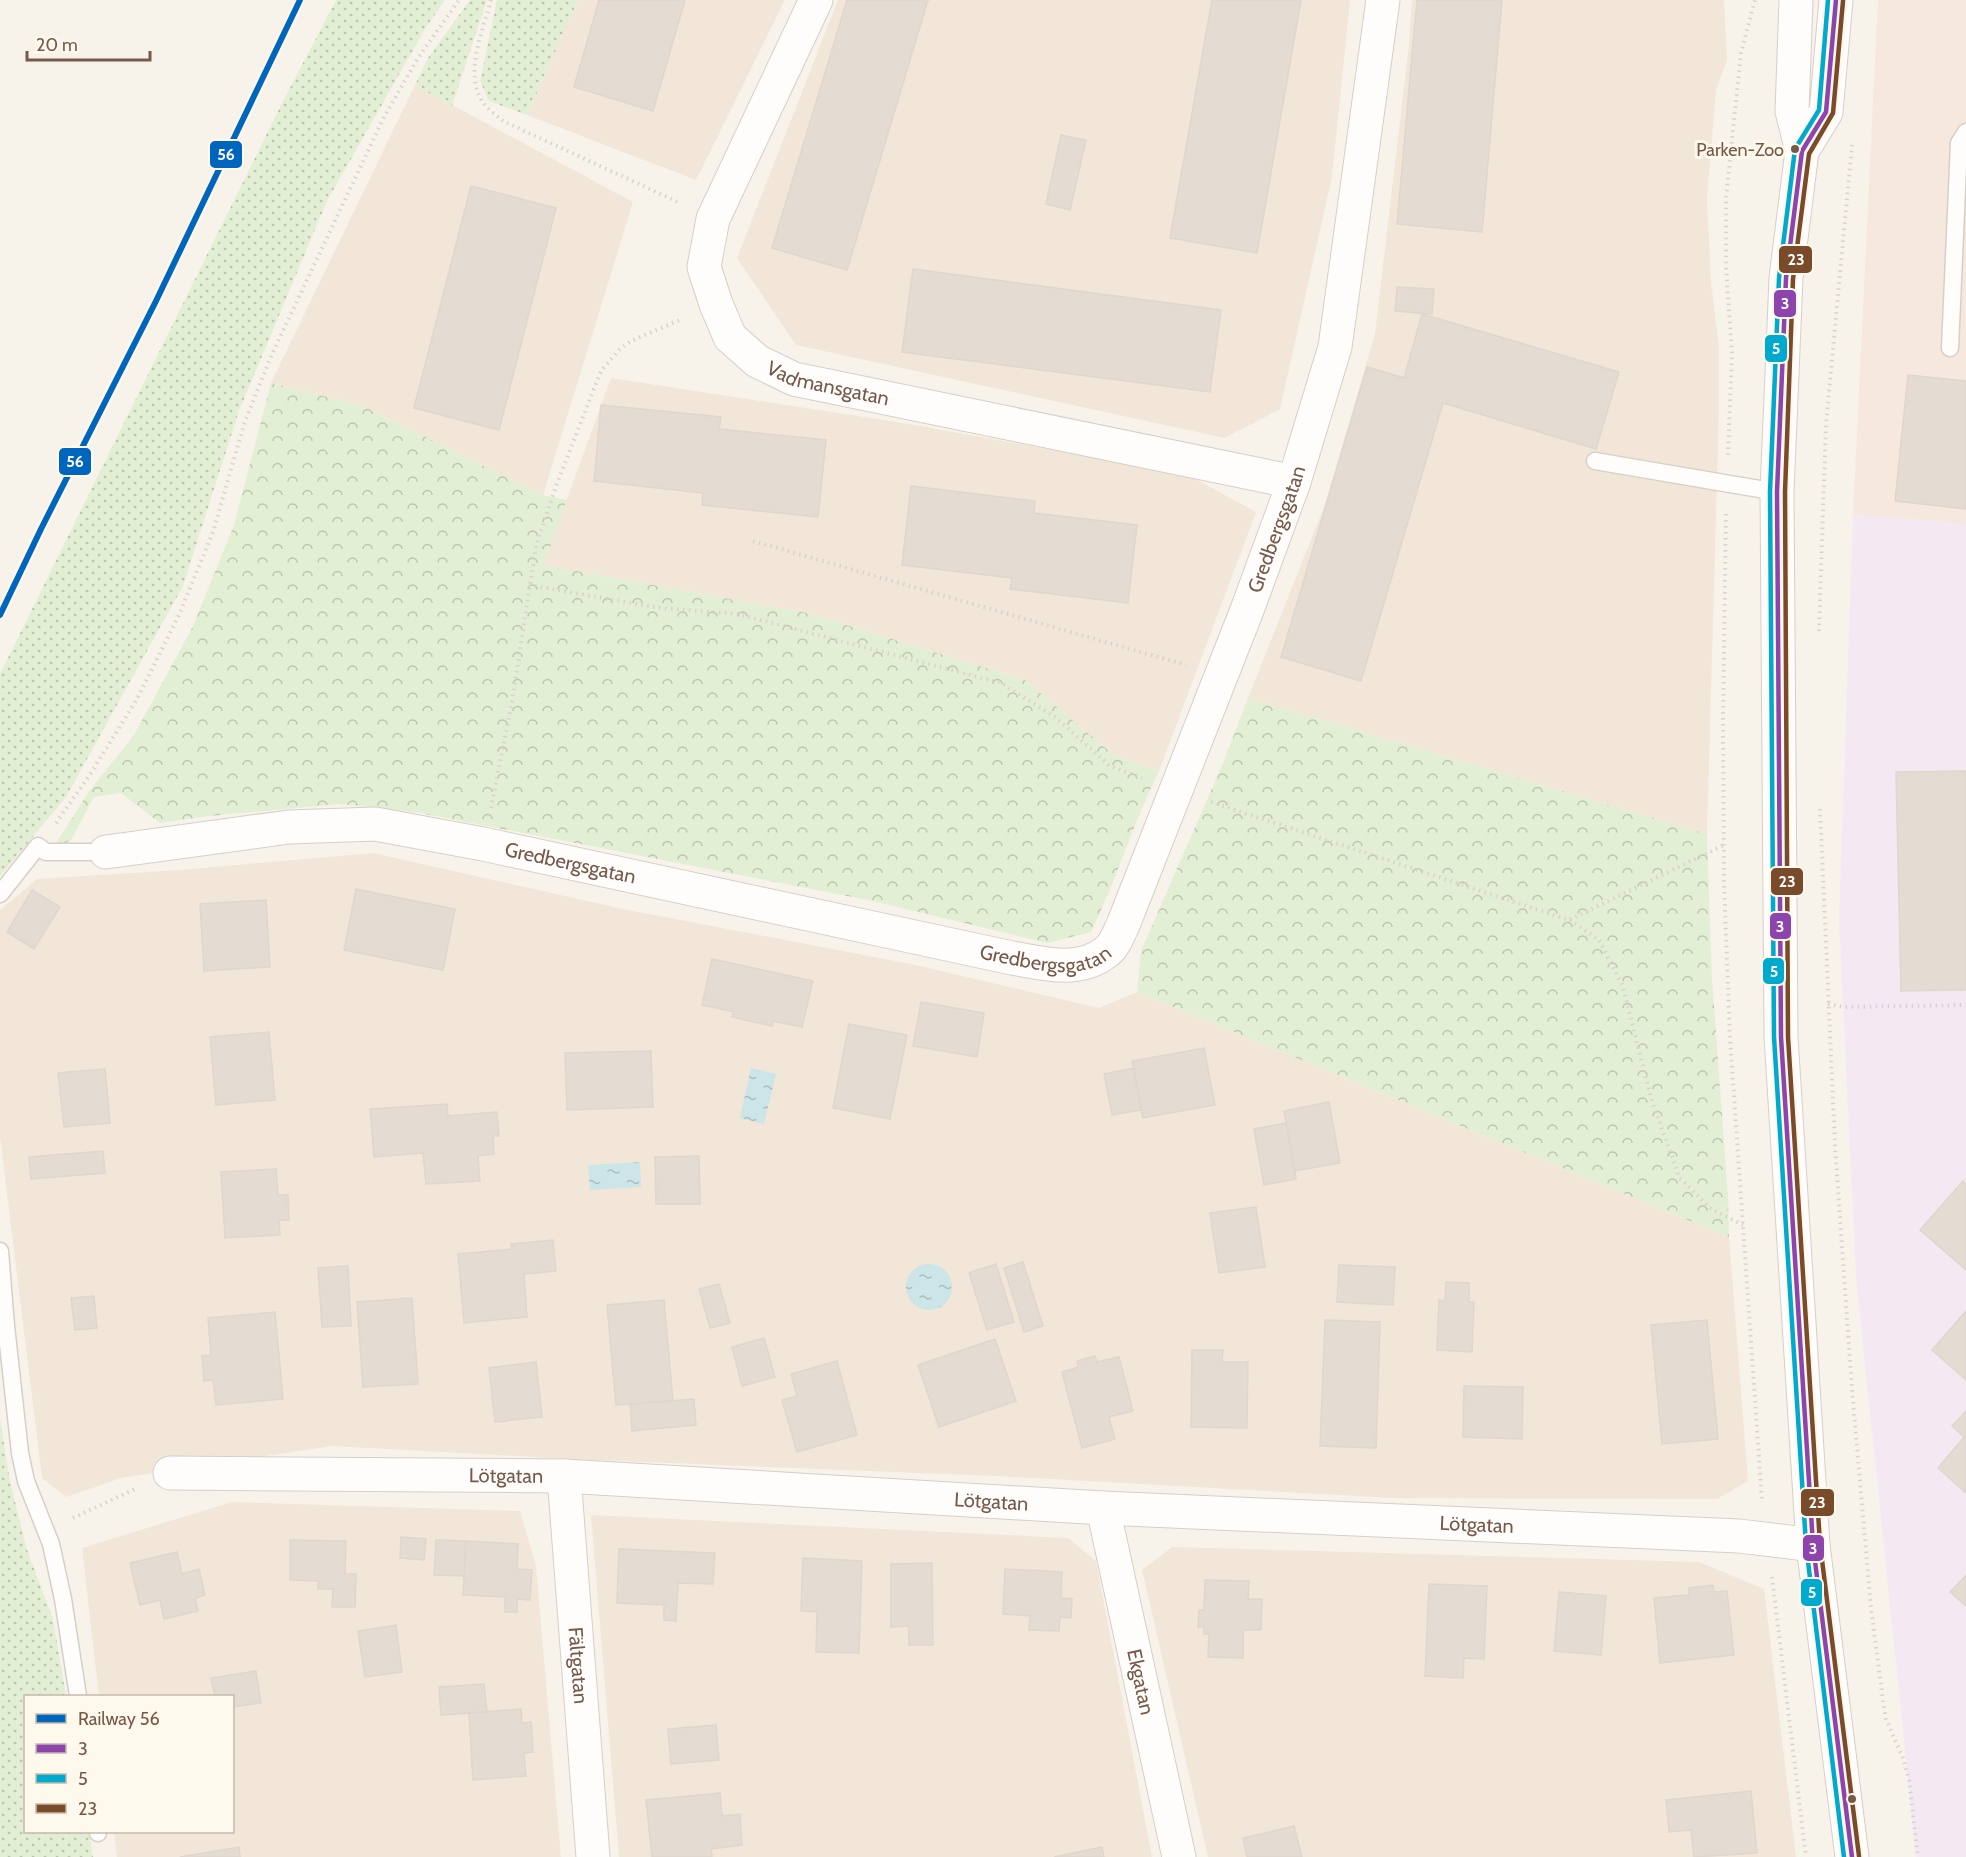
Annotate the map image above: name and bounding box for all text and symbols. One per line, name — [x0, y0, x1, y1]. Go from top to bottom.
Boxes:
scale bar — [27, 24, 150, 62]
text: 20 m — [36, 34, 78, 56]
place label: Parken-Zoo — [1696, 139, 1784, 161]
line badge: 56 — [209, 140, 243, 169]
marker: Parken-Zoo — [1789, 143, 1801, 155]
text: 56 — [217, 145, 235, 164]
line badge: 23 — [1778, 245, 1813, 274]
text: 23 — [1787, 250, 1805, 269]
line badge: 3 — [1773, 289, 1797, 318]
text: 3 — [1781, 294, 1789, 313]
line badge: 5 — [1764, 334, 1788, 363]
text: 5 — [1772, 339, 1780, 358]
street label: Vadmansgatan — [763, 356, 891, 410]
line badge: 56 — [58, 447, 92, 476]
text: 56 — [66, 452, 84, 471]
street label: Gredbergsgatan — [1242, 463, 1310, 596]
street label: Gredbergsgatan — [503, 837, 638, 889]
line badge: 23 — [1770, 867, 1804, 896]
text: 23 — [1778, 872, 1796, 891]
line badge: 3 — [1769, 912, 1792, 940]
text: 3 — [1776, 917, 1784, 936]
street label: Gredbergsgatan — [978, 939, 1116, 977]
line badge: 5 — [1762, 957, 1785, 985]
text: 5 — [1770, 962, 1778, 981]
street label: Lötgatan — [469, 1463, 543, 1488]
street label: Lötgatan — [953, 1487, 1029, 1516]
line badge: 23 — [1800, 1488, 1835, 1517]
text: 23 — [1808, 1493, 1826, 1512]
street label: Lötgatan — [1439, 1511, 1514, 1538]
line badge: 3 — [1802, 1534, 1825, 1562]
text: 3 — [1809, 1539, 1817, 1558]
line badge: 5 — [1800, 1578, 1823, 1607]
text: 5 — [1808, 1583, 1816, 1602]
street label: Fältgatan — [564, 1626, 593, 1705]
street label: Ekgatan — [1122, 1647, 1160, 1717]
legend — [24, 1695, 234, 1833]
text: Railway 56 — [78, 1708, 160, 1730]
text: 3 — [78, 1738, 88, 1760]
text: 5 — [78, 1768, 88, 1790]
unlabelled marker — [1846, 1793, 1858, 1805]
text: 23 — [78, 1798, 97, 1820]

